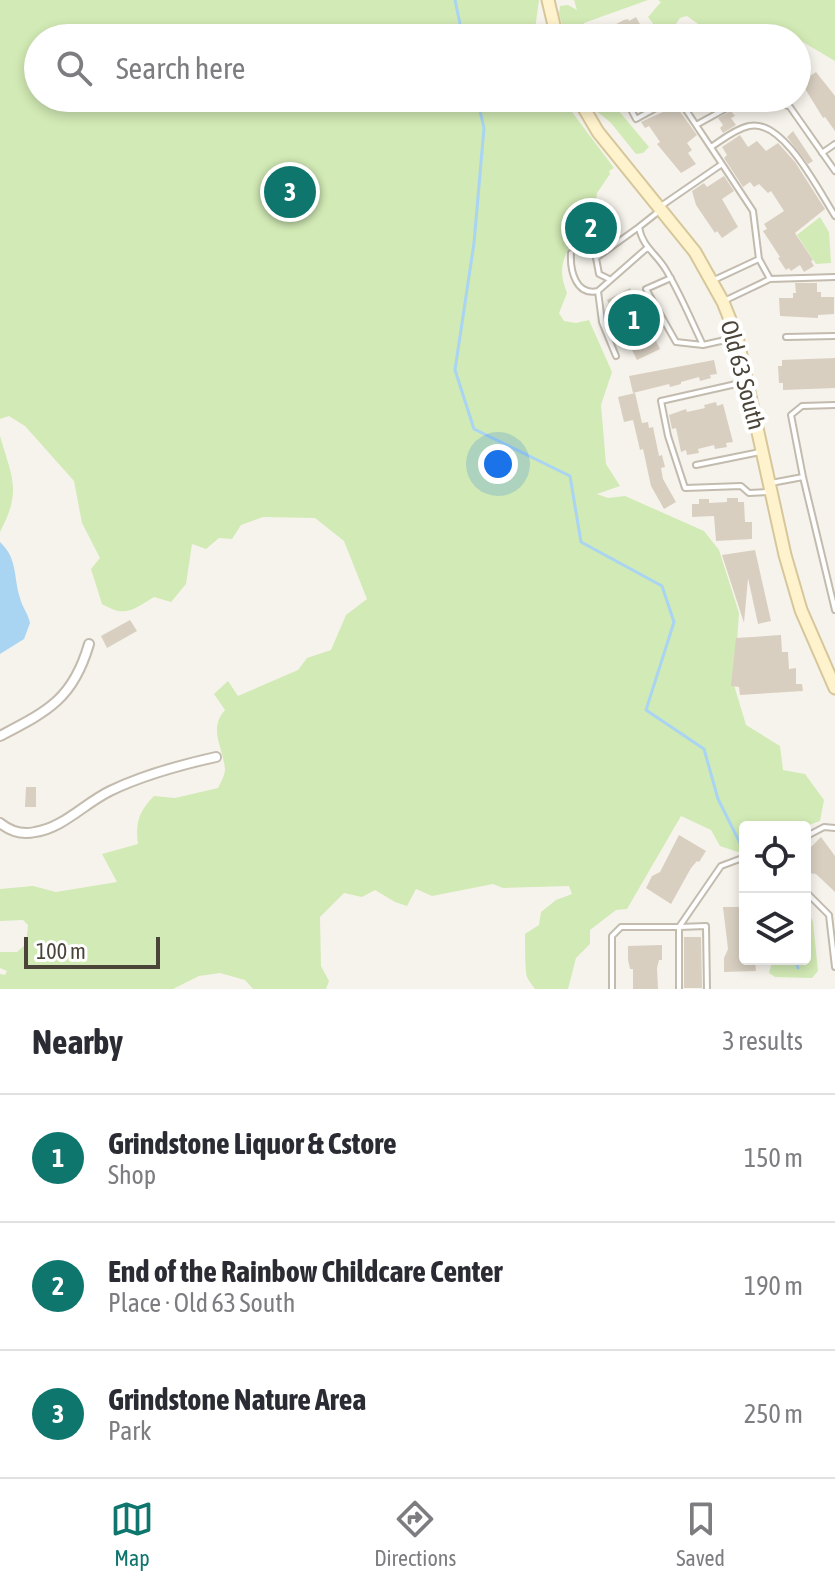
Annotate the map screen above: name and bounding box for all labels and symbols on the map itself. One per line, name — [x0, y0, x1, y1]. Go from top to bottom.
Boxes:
pin: 3 — [264, 162, 316, 222]
pin: 2 — [565, 198, 617, 258]
pin: 1 — [608, 290, 660, 350]
street label: Old 63 South — [715, 317, 771, 433]
your location — [478, 444, 518, 484]
scale bar — [24, 933, 160, 969]

